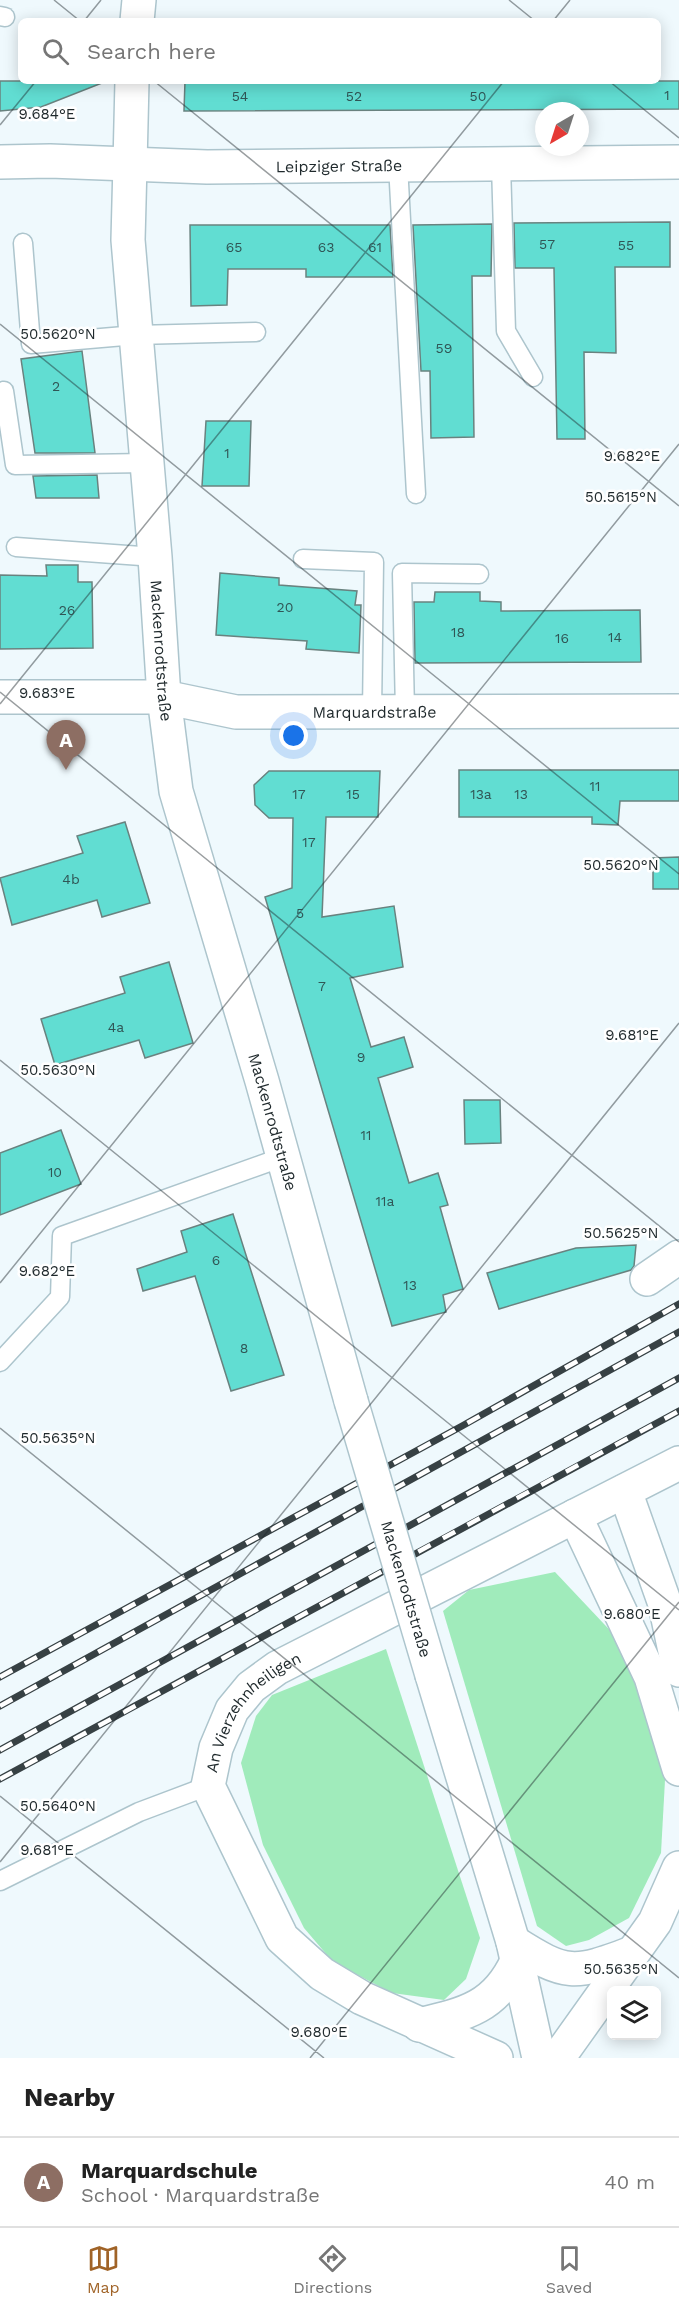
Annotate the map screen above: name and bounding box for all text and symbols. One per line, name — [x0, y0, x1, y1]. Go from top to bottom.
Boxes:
search box — [18, 18, 661, 84]
icon: search — [39, 35, 72, 68]
text: Search here — [87, 39, 216, 64]
house number: 1 — [664, 87, 670, 103]
house number: 54 — [232, 88, 248, 104]
house number: 52 — [346, 88, 362, 104]
house number: 50 — [470, 88, 486, 104]
north arrow — [535, 102, 589, 156]
text: 9.684°E — [19, 105, 75, 123]
street label: Leipziger Straße — [276, 155, 402, 176]
house number: 57 — [539, 236, 555, 252]
house number: 55 — [618, 237, 634, 253]
house number: 65 — [226, 239, 242, 255]
house number: 63 — [318, 239, 334, 255]
house number: 61 — [368, 239, 382, 255]
text: 50.5620°N — [20, 325, 96, 343]
house number: 59 — [436, 340, 452, 356]
house number: 2 — [52, 378, 60, 394]
house number: 1 — [224, 445, 230, 461]
text: 9.682°E — [604, 447, 660, 465]
text: 50.5615°N — [585, 488, 657, 506]
street label: Mackenrodtstraße — [147, 579, 177, 722]
house number: 20 — [277, 599, 293, 615]
house number: 26 — [59, 602, 75, 618]
house number: 18 — [451, 624, 465, 640]
house number: 14 — [608, 629, 622, 645]
house number: 16 — [555, 630, 569, 646]
text: 9.683°E — [19, 684, 75, 702]
street label: Marquardstraße — [312, 702, 436, 721]
pin: A — [46, 720, 86, 770]
your location — [279, 721, 308, 750]
house number: 11 — [590, 778, 600, 794]
house number: 17 — [292, 786, 306, 802]
house number: 15 — [346, 786, 360, 802]
house number: 13a — [470, 786, 492, 802]
house number: 13 — [514, 786, 528, 802]
house number: 17 — [302, 834, 316, 850]
text: 50.5620°N — [583, 856, 659, 874]
house number: 4b — [62, 871, 80, 887]
house number: 5 — [296, 905, 304, 921]
house number: 7 — [318, 978, 326, 994]
house number: 4a — [108, 1019, 124, 1035]
text: 9.681°E — [605, 1026, 659, 1044]
house number: 9 — [357, 1049, 365, 1065]
street label: Mackenrodtstraße — [245, 1051, 301, 1193]
text: 50.5630°N — [20, 1061, 96, 1079]
house number: 11 — [361, 1127, 371, 1143]
house number: 10 — [48, 1164, 62, 1180]
house number: 11a — [376, 1193, 394, 1209]
text: 50.5625°N — [584, 1224, 658, 1242]
house number: 6 — [212, 1252, 220, 1268]
text: 9.682°E — [19, 1262, 75, 1280]
house number: 13 — [403, 1277, 417, 1293]
house number: 8 — [240, 1340, 248, 1356]
text: 50.5635°N — [21, 1429, 95, 1447]
street label: Mackenrodtstraße — [377, 1518, 436, 1660]
text: 9.680°E — [604, 1605, 660, 1623]
street label: An Vierzehnheiligen — [202, 1648, 304, 1774]
text: 50.5640°N — [20, 1797, 96, 1815]
text: 9.681°E — [20, 1841, 74, 1859]
text: 50.5635°N — [584, 1960, 658, 1978]
map controls — [607, 1986, 661, 2040]
button: layers — [607, 1986, 661, 2040]
text: 9.680°E — [291, 2023, 347, 2041]
text: Nearby — [24, 2082, 115, 2112]
text: Marquardschule — [81, 2158, 258, 2183]
text: A — [37, 2170, 50, 2194]
text: 40 m — [604, 2170, 655, 2194]
text: School · Marquardstraße — [81, 2183, 320, 2207]
tab: Map — [87, 2242, 120, 2297]
tab: Directions — [293, 2242, 372, 2297]
tab: Saved — [546, 2242, 592, 2297]

